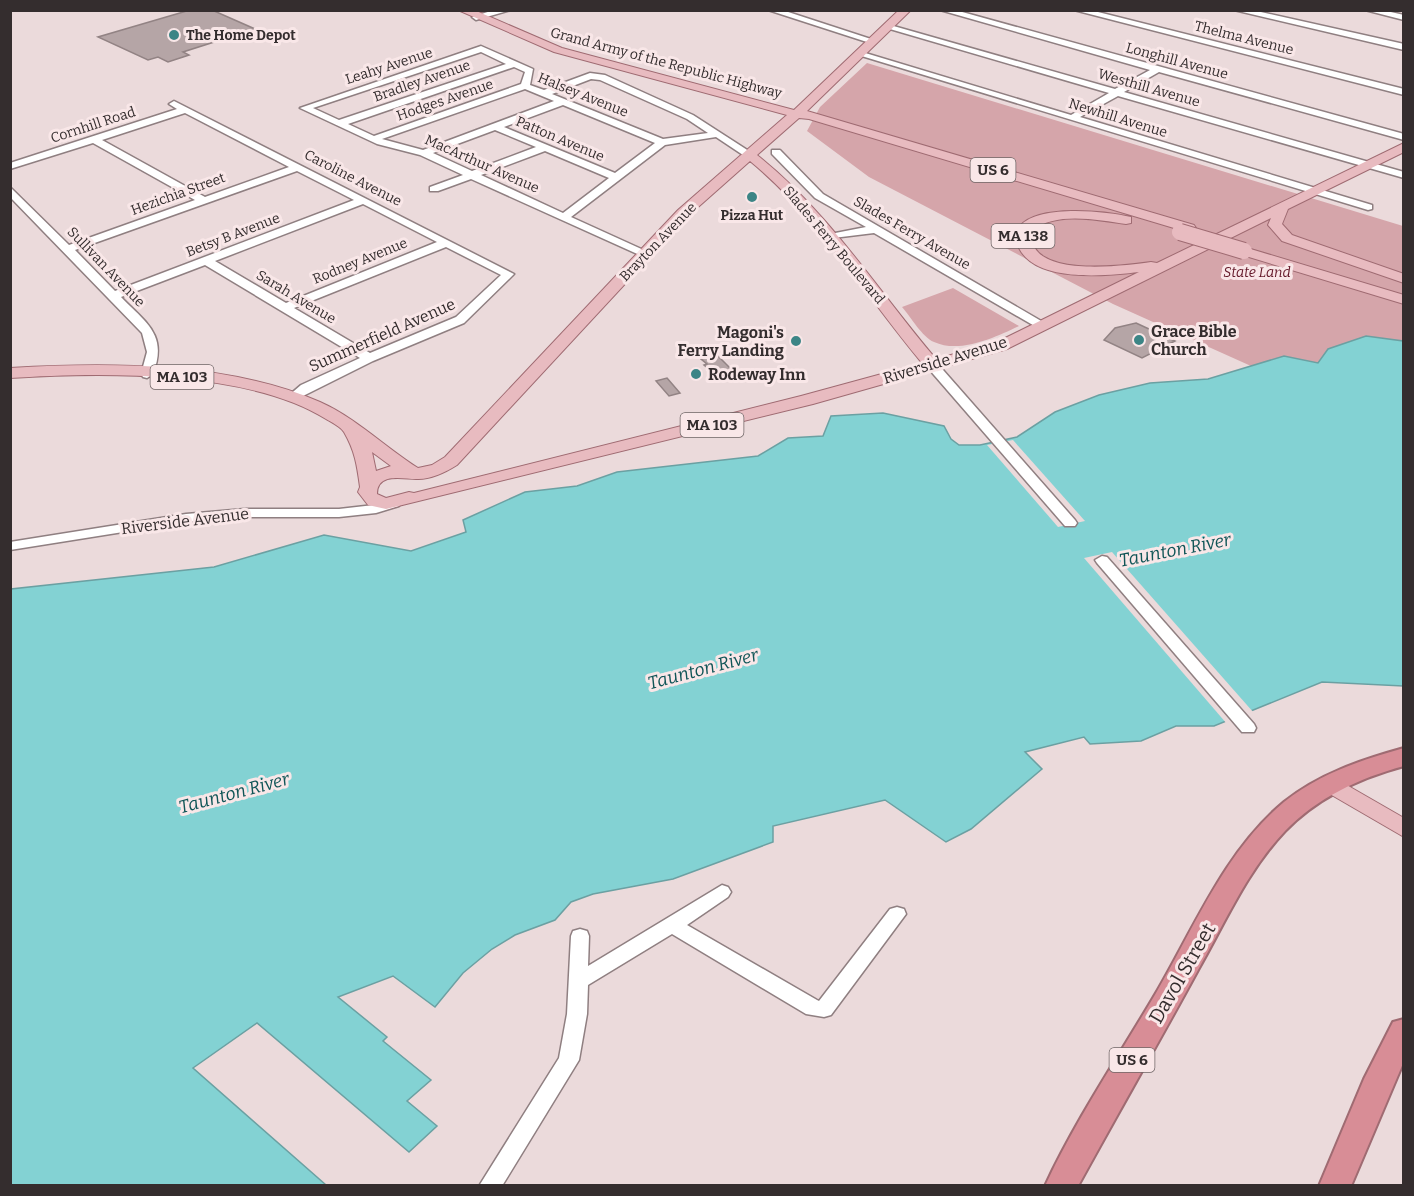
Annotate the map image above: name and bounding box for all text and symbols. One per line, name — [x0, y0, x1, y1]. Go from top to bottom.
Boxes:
street label: Thelma Avenue — [1193, 17, 1295, 59]
street label: Grand Army of the Republic Highway — [548, 24, 784, 102]
place label: The Home Depot — [186, 27, 296, 44]
marker: The Home Depot — [167, 28, 181, 42]
street label: Longhill Avenue — [1124, 39, 1230, 83]
street label: Leahy Avenue — [343, 44, 435, 88]
street label: Bradley Avenue — [371, 56, 473, 106]
street label: Westhill Avenue — [1096, 65, 1202, 111]
street label: Halsey Avenue — [535, 69, 631, 121]
street label: Hodges Avenue — [394, 75, 496, 125]
street label: Newhill Avenue — [1067, 95, 1169, 141]
street label: Cornhill Road — [48, 103, 138, 147]
street label: Patton Avenue — [513, 113, 607, 165]
street label: MacArthur Avenue — [422, 131, 542, 197]
street label: Caroline Avenue — [301, 146, 405, 210]
road number: US 6 — [970, 158, 1016, 182]
street label: Hezichia Street — [129, 169, 227, 219]
street label: Slades Ferry Boulevard — [780, 183, 888, 307]
marker: Pizza Hut — [745, 190, 759, 204]
street label: Slades Ferry Avenue — [851, 193, 973, 273]
street label: Brayton Avenue — [616, 199, 700, 285]
place label: Pizza Hut — [721, 207, 784, 224]
street label: Betsy B Avenue — [184, 209, 282, 261]
street label: Sullivan Avenue — [64, 224, 148, 310]
road number: MA 138 — [992, 224, 1054, 248]
street label: Rodney Avenue — [310, 234, 410, 288]
park label: State Land — [1223, 264, 1291, 281]
street label: Sarah Avenue — [253, 267, 339, 327]
street label: Summerfield Avenue — [306, 294, 458, 376]
place label: Grace Bible Church — [1151, 322, 1237, 359]
place label: Magoni's Ferry Landing — [678, 323, 784, 360]
street label: Riverside Avenue — [881, 332, 1009, 388]
marker: Grace Bible Church — [1132, 333, 1146, 347]
marker: Magoni's Ferry Landing — [789, 334, 803, 348]
road number: MA 103 — [150, 365, 213, 389]
place label: Rodeway Inn — [708, 365, 806, 384]
marker: Rodeway Inn — [689, 367, 703, 381]
road number: MA 103 — [680, 413, 744, 437]
street label: Riverside Avenue — [120, 504, 250, 538]
water label: Taunton River — [1117, 528, 1233, 572]
water label: Taunton River — [645, 644, 761, 694]
water label: Taunton River — [176, 768, 292, 818]
street label: Davol Street — [1144, 918, 1220, 1028]
road number: US 6 — [1110, 1048, 1154, 1072]

